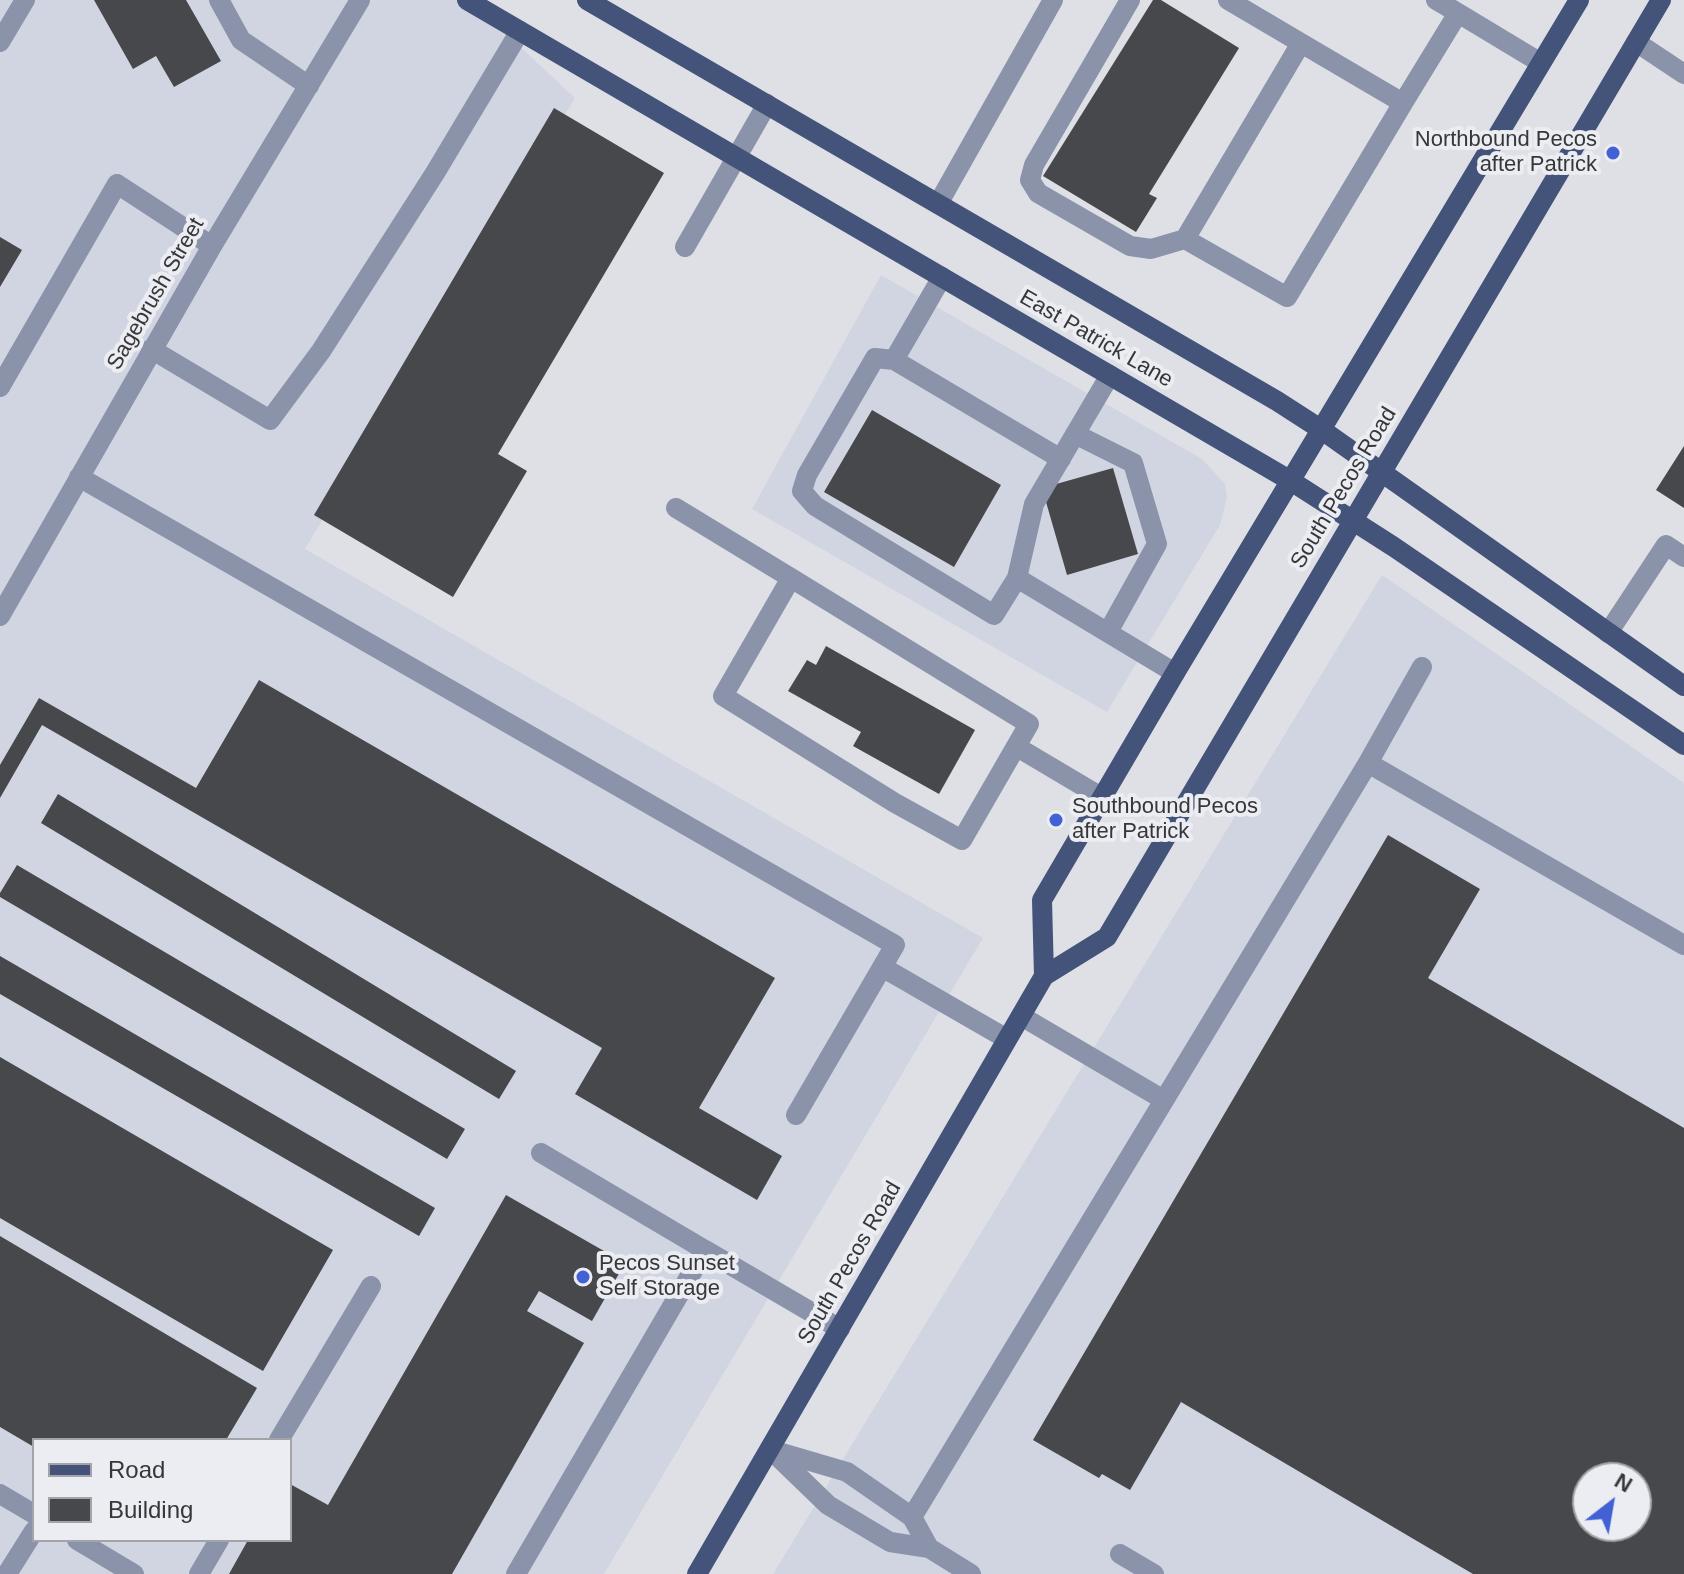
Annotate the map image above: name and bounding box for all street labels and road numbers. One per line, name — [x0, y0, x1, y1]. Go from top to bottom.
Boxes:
street label: Sagebrush Street — [102, 213, 210, 375]
street label: East Patrick Lane — [1015, 284, 1177, 394]
street label: South Pecos Road — [1285, 403, 1403, 573]
street label: South Pecos Road — [793, 1177, 907, 1349]

